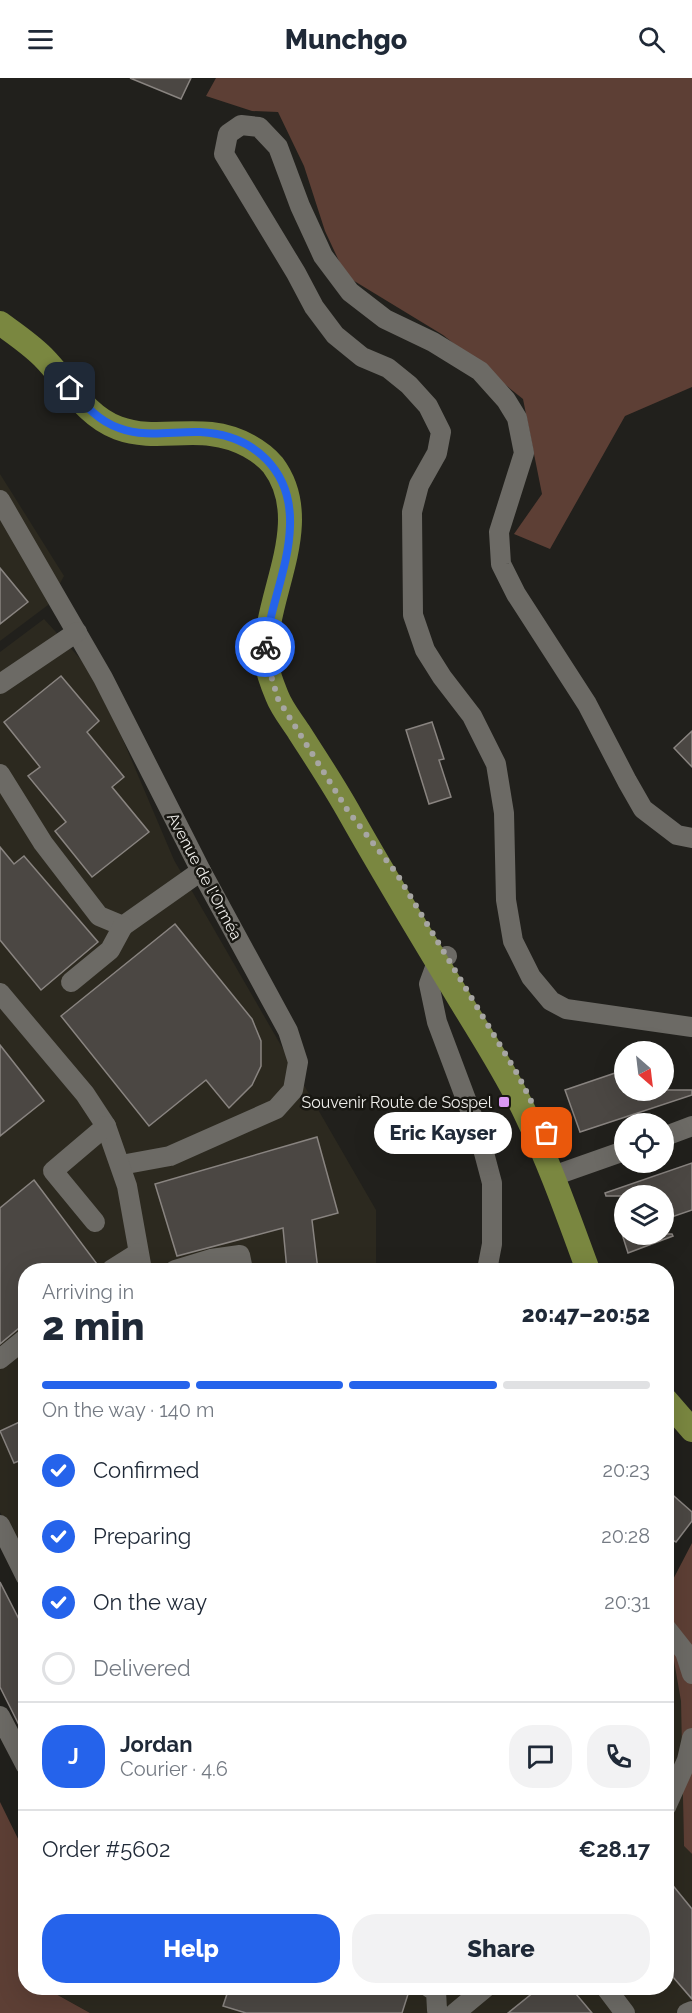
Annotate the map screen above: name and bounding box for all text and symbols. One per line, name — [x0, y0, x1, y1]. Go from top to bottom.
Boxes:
icon: menu — [24, 23, 57, 56]
icon: search — [635, 23, 668, 56]
text: Munchgo — [285, 24, 407, 55]
pin — [44, 362, 95, 413]
icon: home — [53, 371, 86, 404]
courier — [235, 617, 295, 677]
icon: bike — [249, 631, 282, 664]
street label: Avenue de l'Orméa — [163, 809, 246, 943]
north arrow — [614, 1041, 674, 1101]
map controls — [614, 1041, 674, 1245]
place label: Souvenir Route de Sospel — [302, 1093, 493, 1112]
marker: Souvenir Route de Sospel — [497, 1095, 511, 1109]
pin — [521, 1107, 572, 1158]
callout: Eric Kayser — [373, 1112, 511, 1154]
button: locate — [614, 1113, 674, 1173]
icon: bag — [530, 1116, 563, 1149]
text: Eric Kayser — [390, 1121, 496, 1145]
button: layers — [614, 1185, 674, 1245]
text: Arriving in — [42, 1280, 134, 1304]
text: 20:47–20:52 — [522, 1301, 650, 1327]
text: 2 min — [42, 1303, 145, 1349]
text: On the way · 140 m — [42, 1398, 214, 1422]
icon: check — [42, 1454, 75, 1487]
text: Confirmed — [93, 1457, 200, 1483]
text: 20:23 — [602, 1458, 650, 1482]
icon: check — [42, 1520, 75, 1553]
text: Preparing — [93, 1523, 191, 1549]
text: 20:28 — [601, 1524, 650, 1548]
icon: check — [42, 1586, 75, 1619]
text: On the way — [93, 1589, 207, 1615]
text: 20:31 — [604, 1590, 650, 1614]
text: Delivered — [93, 1655, 191, 1681]
button: chat — [509, 1725, 572, 1788]
button: phone — [587, 1725, 650, 1788]
text: Jordan — [120, 1731, 192, 1757]
text: J — [68, 1743, 79, 1769]
text: Courier · 4.6 — [120, 1757, 228, 1781]
text: Order #5602 — [42, 1836, 170, 1862]
text: €28.17 — [579, 1836, 650, 1862]
button: Help — [42, 1914, 340, 1983]
button: Share — [352, 1914, 650, 1983]

